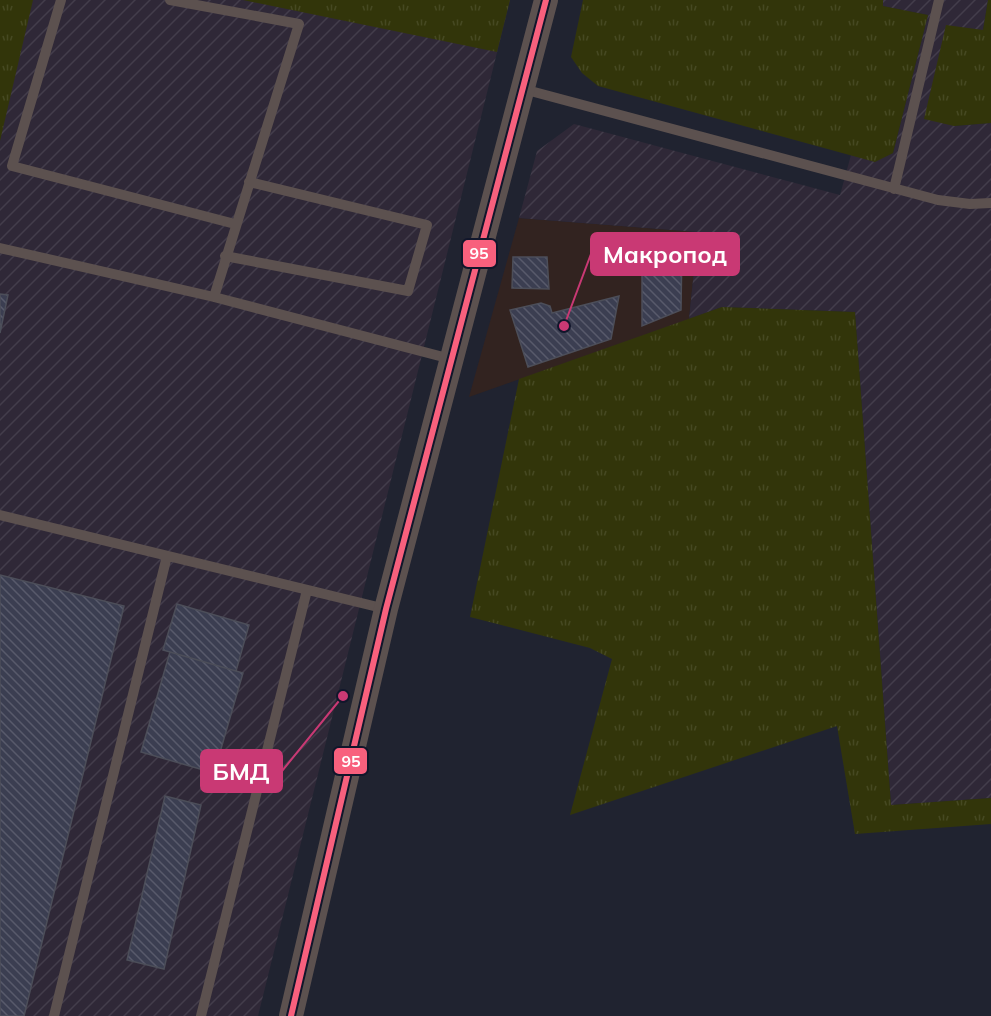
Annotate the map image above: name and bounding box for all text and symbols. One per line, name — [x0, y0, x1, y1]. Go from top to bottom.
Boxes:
callout: Макропод — [591, 233, 739, 275]
line badge: 95 — [462, 239, 497, 268]
text: Макропод — [603, 239, 727, 269]
text: 95 — [469, 243, 489, 263]
line badge: 95 — [333, 747, 368, 775]
callout: БМД — [201, 750, 282, 792]
text: 95 — [341, 751, 361, 771]
text: БМД — [212, 756, 270, 786]

